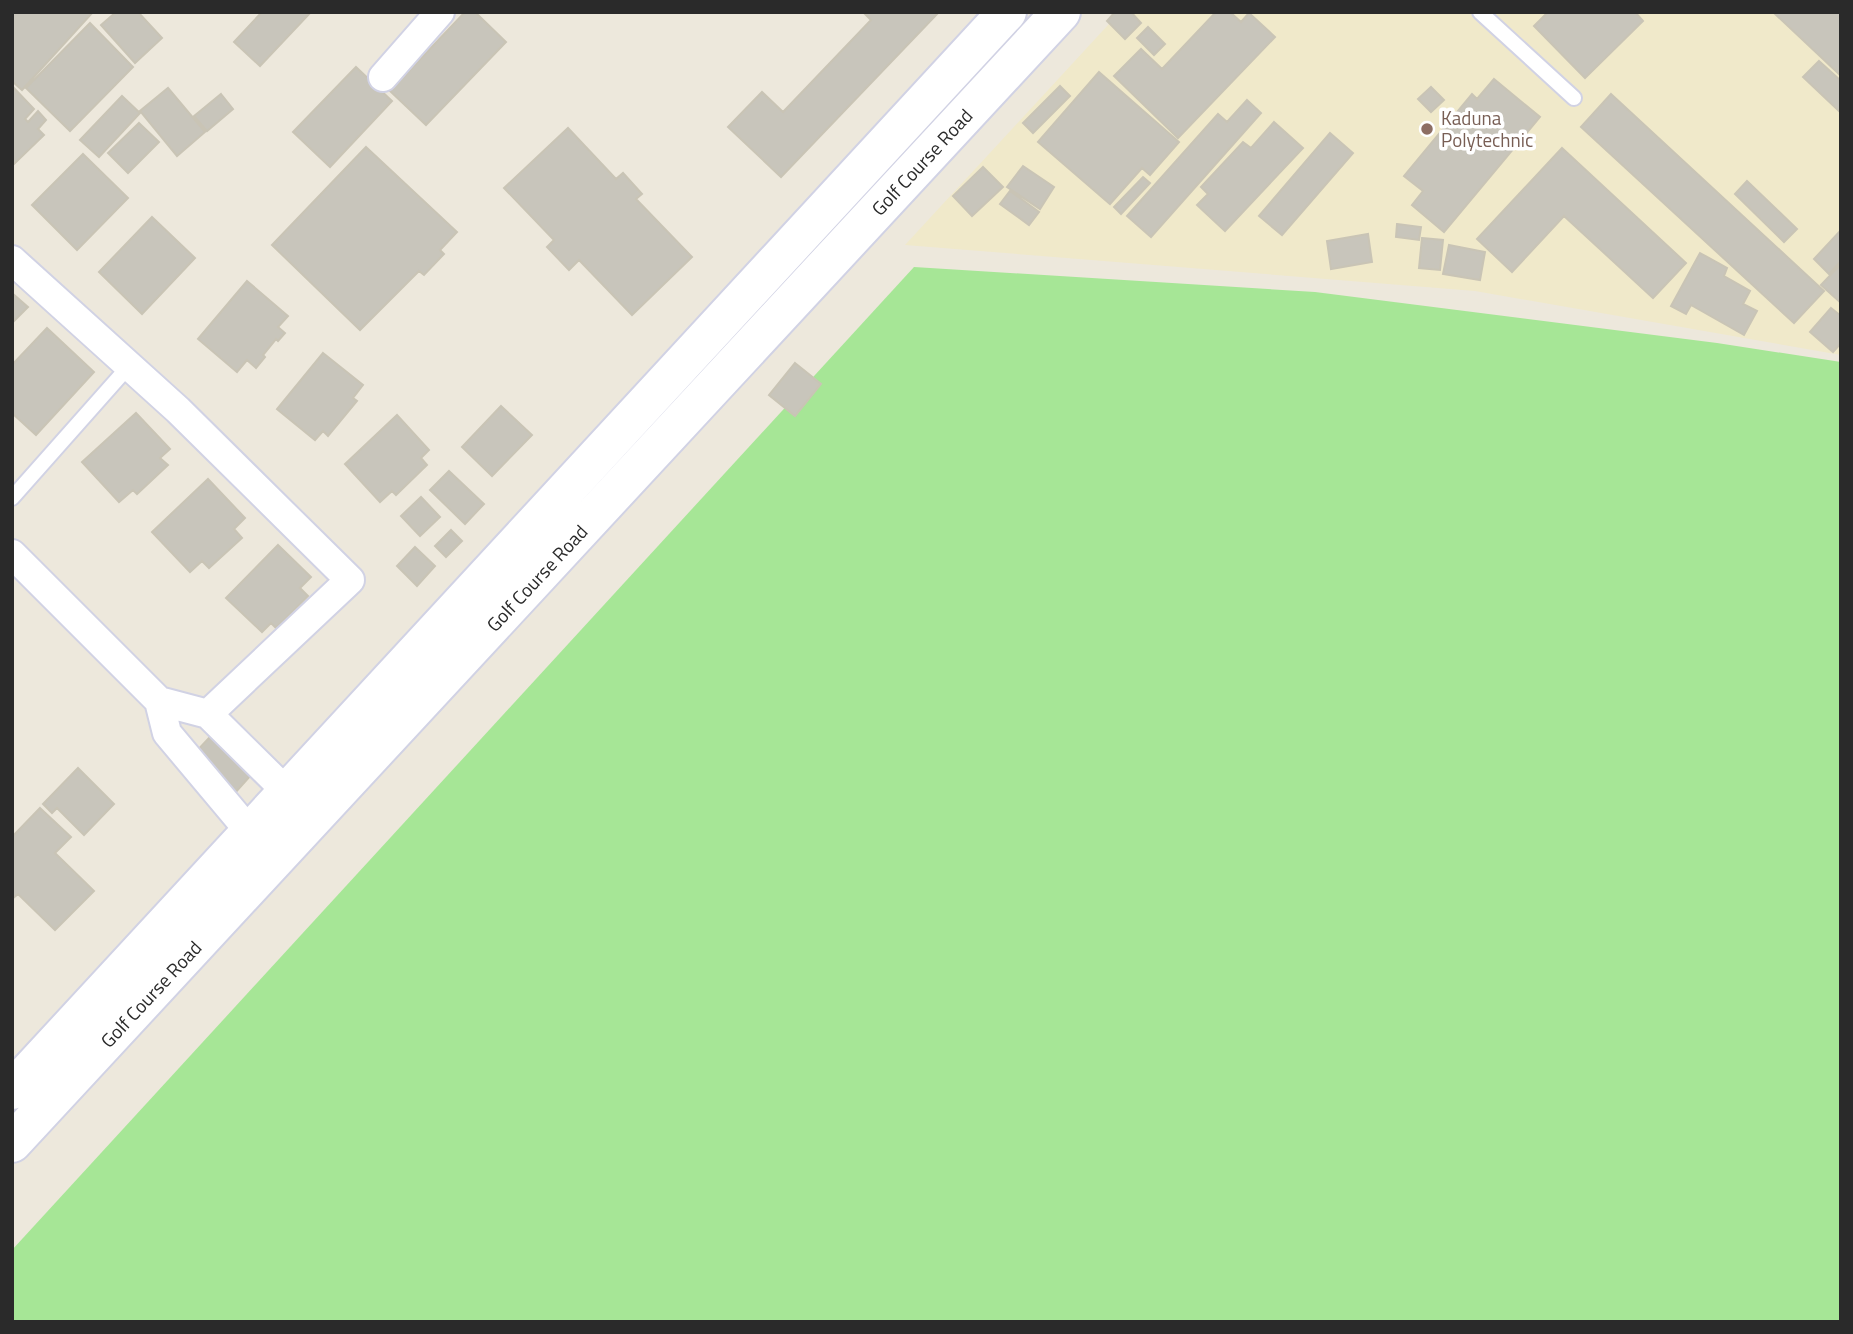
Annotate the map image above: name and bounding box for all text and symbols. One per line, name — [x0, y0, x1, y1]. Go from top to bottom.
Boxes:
street label: Golf Course Road — [864, 102, 979, 222]
place label: Kaduna Polytechnic — [1441, 103, 1533, 154]
marker: Kaduna Polytechnic — [1419, 121, 1435, 137]
street label: Golf Course Road — [479, 518, 594, 638]
street label: Golf Course Road — [93, 934, 208, 1054]

